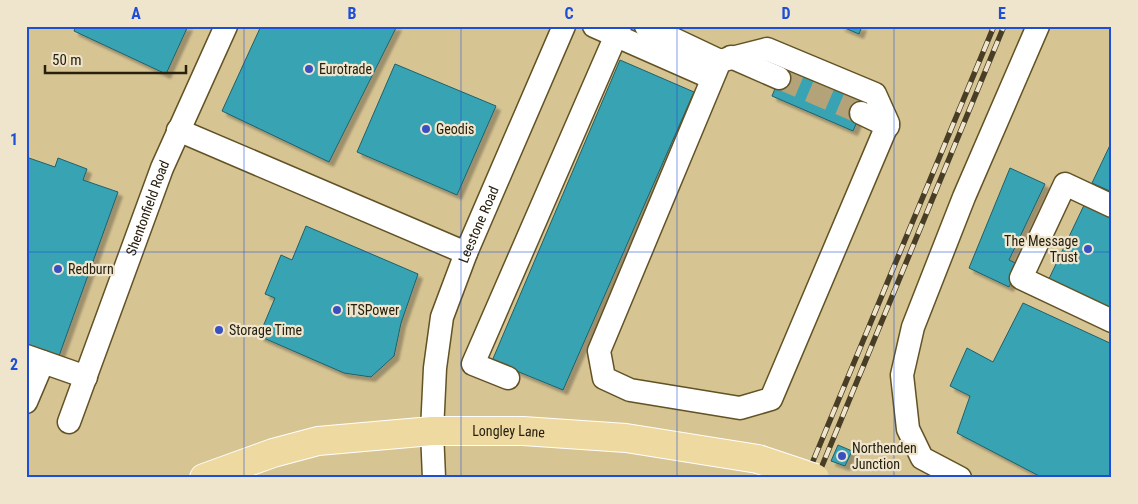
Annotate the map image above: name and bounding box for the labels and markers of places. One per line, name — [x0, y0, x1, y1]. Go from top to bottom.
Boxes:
place label: Eurotrade — [319, 61, 373, 77]
marker: Eurotrade — [303, 63, 315, 75]
place label: Geodis — [436, 121, 474, 137]
marker: Geodis — [420, 123, 432, 135]
place label: The Message Trust — [1004, 233, 1078, 265]
marker: The Message Trust — [1082, 243, 1094, 255]
place label: Redburn — [68, 261, 114, 277]
marker: Redburn — [52, 263, 64, 275]
place label: iTSPower — [347, 302, 399, 318]
marker: iTSPower — [331, 304, 343, 316]
place label: Storage Time — [229, 322, 302, 338]
marker: Storage Time — [213, 324, 225, 336]
place label: Northenden Junction — [852, 440, 917, 472]
marker: Northenden Junction — [836, 450, 848, 462]

